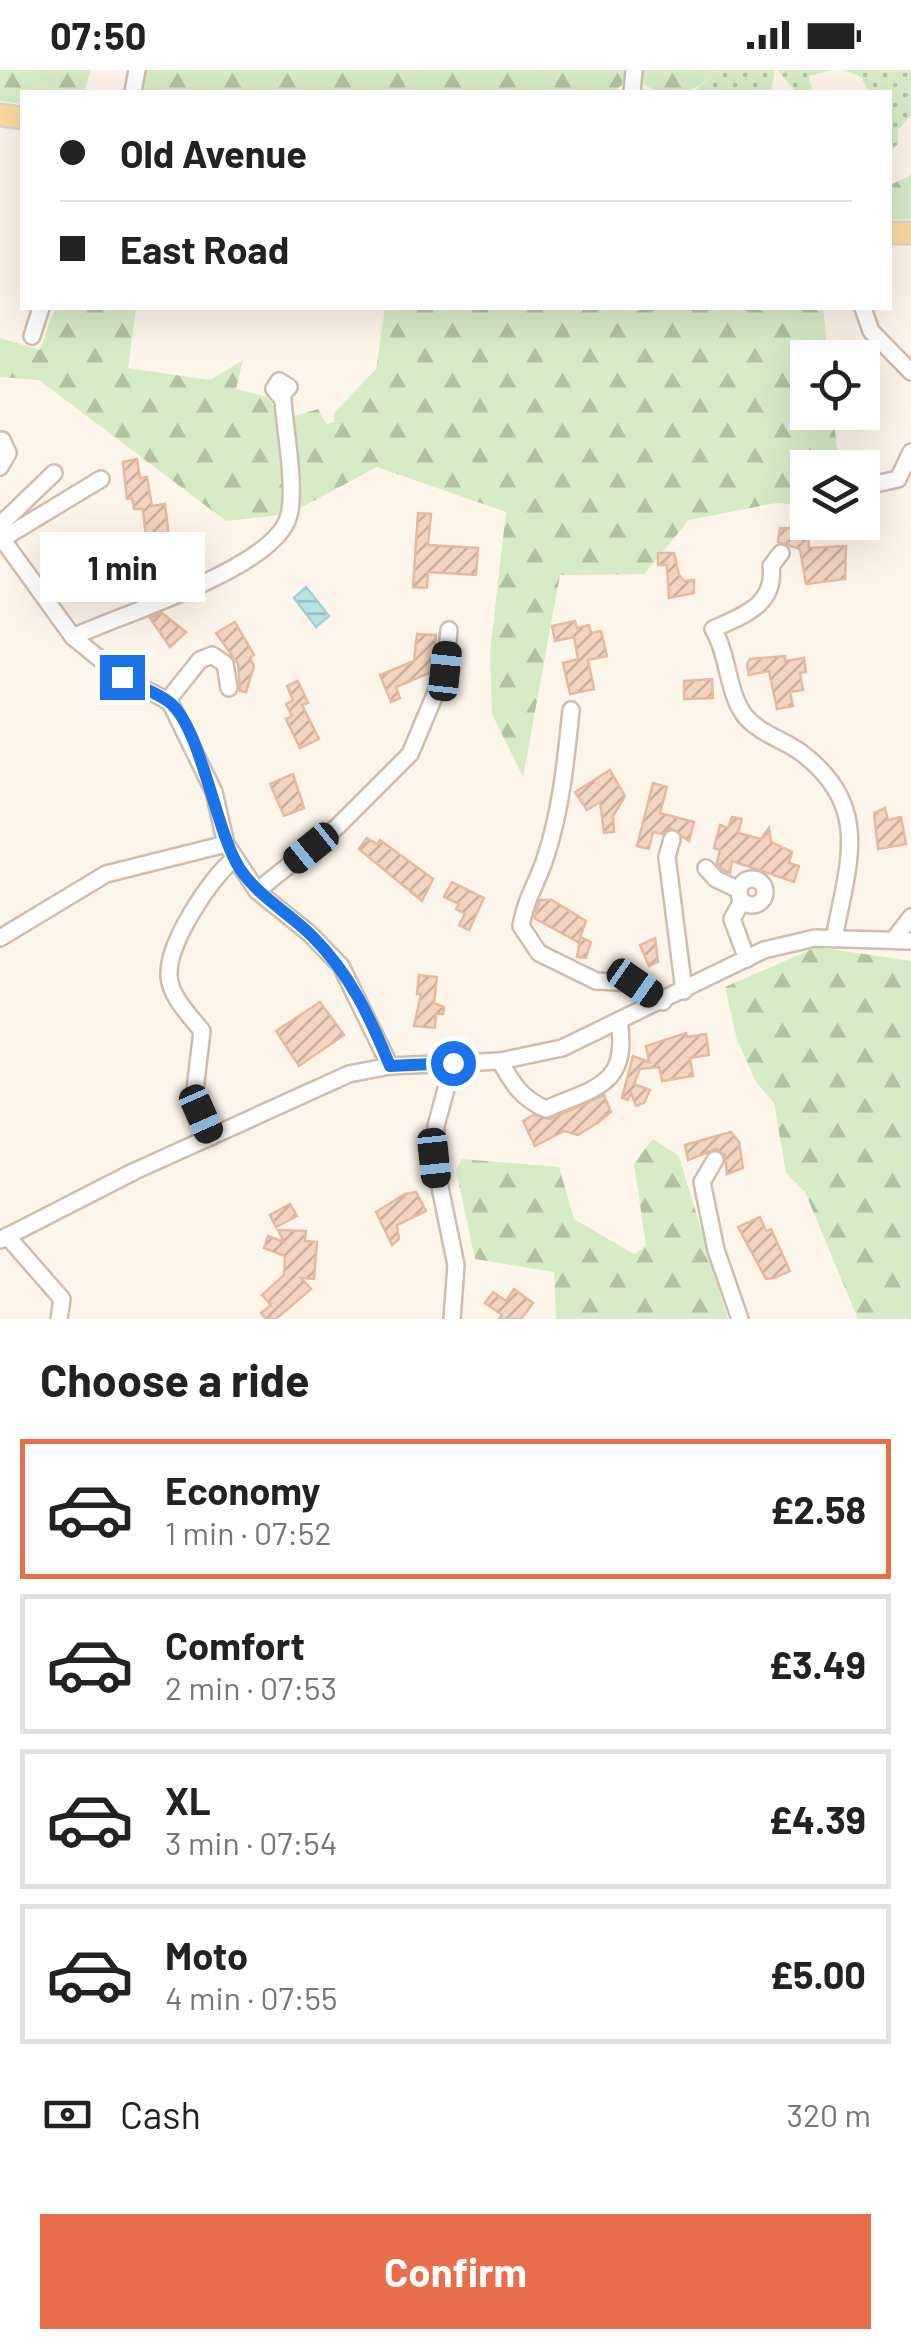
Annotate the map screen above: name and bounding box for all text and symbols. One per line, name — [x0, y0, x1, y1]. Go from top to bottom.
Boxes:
text: 07:50 — [50, 12, 146, 58]
text: Old Avenue — [120, 130, 307, 176]
text: East Road — [120, 226, 289, 272]
map controls — [790, 340, 880, 540]
button: locate — [790, 340, 880, 430]
button: layers — [790, 450, 880, 540]
callout: 1 min — [39, 532, 204, 602]
text: 1 min — [87, 548, 158, 586]
car — [427, 640, 463, 702]
route end — [100, 655, 145, 700]
car — [278, 817, 344, 879]
car — [602, 954, 668, 1012]
route start — [431, 1041, 476, 1086]
car — [175, 1080, 227, 1148]
car — [416, 1127, 452, 1189]
text: Choose a ride — [40, 1352, 310, 1406]
icon: car — [45, 1464, 135, 1554]
text: Economy — [165, 1467, 320, 1513]
text: £2.58 — [770, 1486, 866, 1532]
text: 1 min · 07:52 — [165, 1513, 332, 1551]
icon: car — [45, 1619, 135, 1709]
text: Comfort — [165, 1622, 305, 1668]
text: £3.49 — [769, 1641, 866, 1687]
text: 2 min · 07:53 — [165, 1668, 337, 1706]
icon: car — [45, 1774, 135, 1864]
text: XL — [165, 1777, 211, 1823]
text: £4.39 — [769, 1796, 866, 1842]
text: 3 min · 07:54 — [165, 1823, 337, 1861]
icon: car — [45, 1929, 135, 2019]
text: Moto — [165, 1932, 248, 1978]
text: £5.00 — [770, 1951, 866, 1997]
text: 4 min · 07:55 — [165, 1978, 337, 2016]
icon: cash — [40, 2087, 95, 2142]
text: Cash — [120, 2091, 201, 2137]
text: 320 m — [786, 2095, 871, 2133]
button: Confirm — [40, 2214, 871, 2329]

